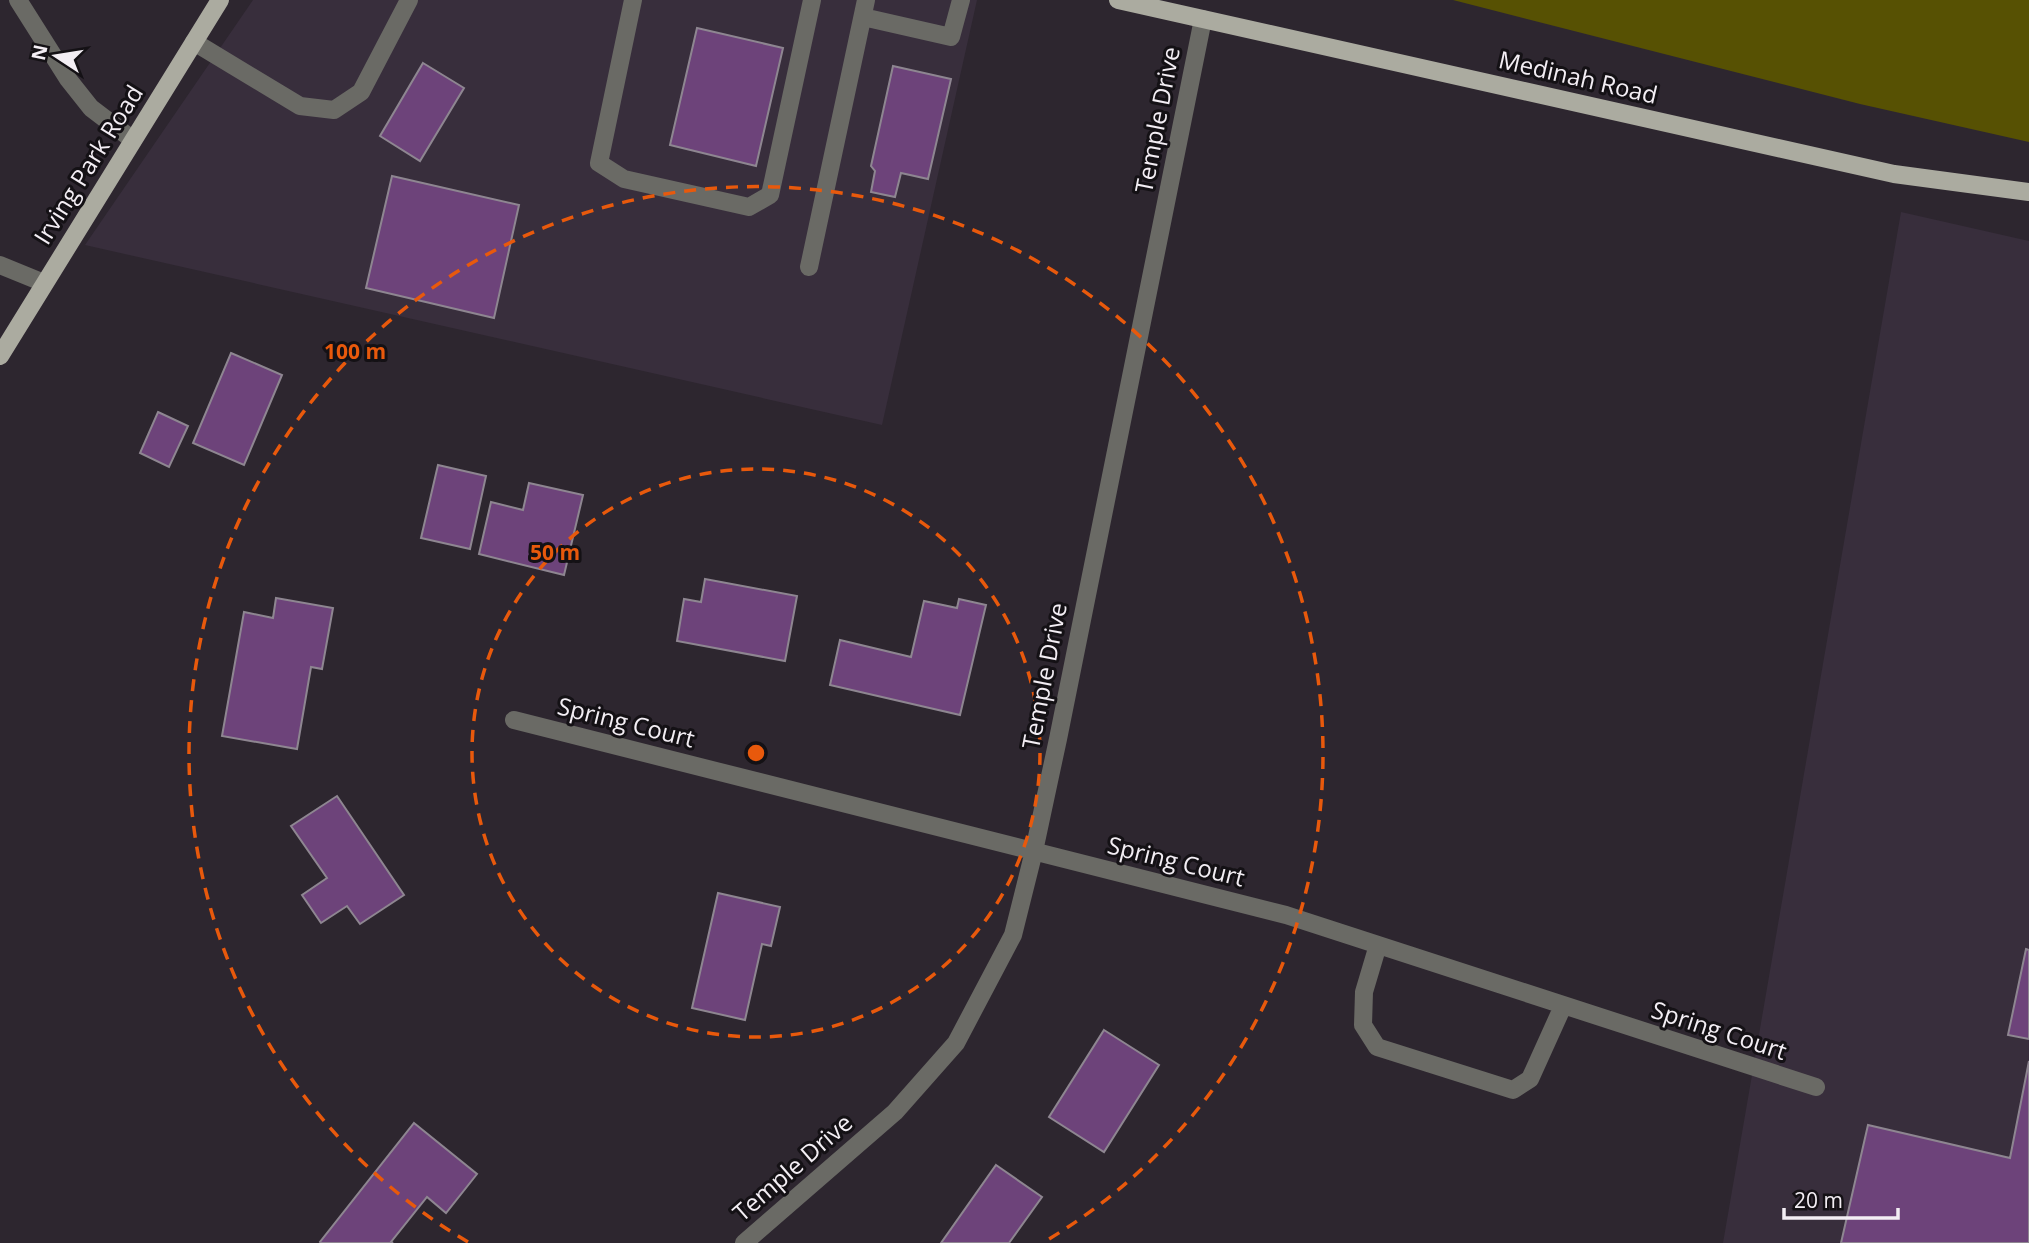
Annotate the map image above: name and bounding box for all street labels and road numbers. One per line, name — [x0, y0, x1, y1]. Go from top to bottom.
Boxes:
street label: Medinah Road — [1496, 42, 1661, 111]
street label: Temple Drive — [1126, 44, 1187, 196]
street label: Irving Park Road — [25, 78, 150, 250]
street label: Temple Drive — [1013, 600, 1074, 752]
street label: Spring Court — [554, 689, 698, 755]
street label: Spring Court — [1104, 828, 1248, 894]
street label: Spring Court — [1648, 992, 1791, 1067]
street label: Temple Drive — [725, 1106, 859, 1228]

